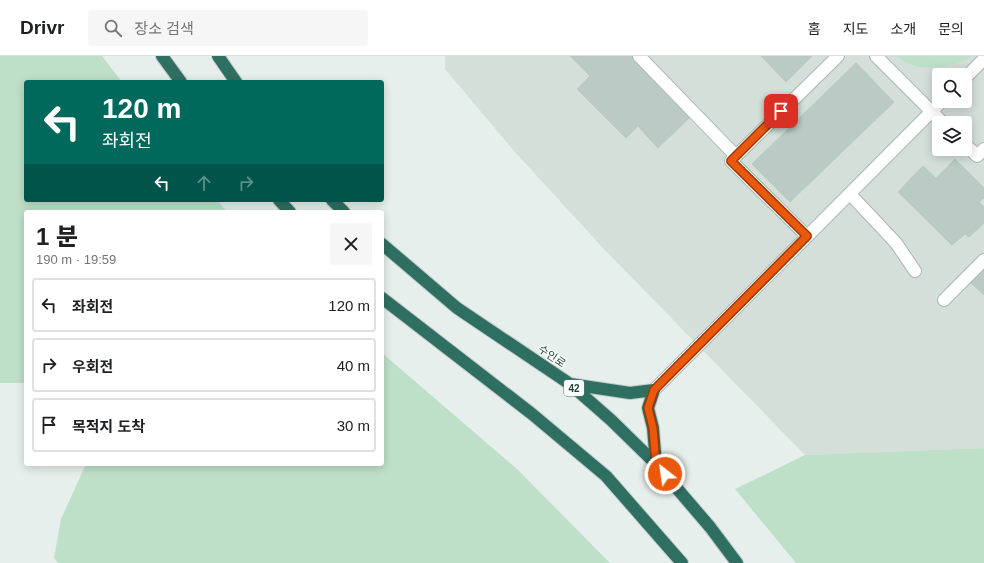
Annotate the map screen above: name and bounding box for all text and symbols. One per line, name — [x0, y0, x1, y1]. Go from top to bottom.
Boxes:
search box — [88, 10, 368, 46]
text: Drivr — [20, 17, 64, 38]
icon: search — [102, 17, 124, 39]
text: 장소 검색 — [134, 20, 194, 37]
text: 홈 — [808, 21, 821, 37]
text: 지도 — [843, 21, 868, 37]
text: 소개 — [890, 21, 916, 37]
text: 문의 — [938, 21, 964, 37]
map controls — [932, 68, 972, 156]
button: search — [932, 68, 972, 108]
text: 120 m — [102, 93, 181, 124]
pin — [764, 94, 798, 128]
icon: left — [36, 96, 88, 148]
icon: arrive — [770, 100, 792, 122]
button: layers — [932, 116, 972, 156]
text: 좌회전 — [102, 131, 152, 151]
icon: left — [151, 172, 173, 194]
icon: ahead — [193, 172, 215, 194]
icon: right — [235, 172, 257, 194]
text: 1 분 — [36, 223, 78, 250]
button: close — [330, 223, 372, 265]
text: 190 m · 19:59 — [36, 252, 116, 267]
icon: left — [38, 294, 60, 316]
text: 120 m — [328, 297, 370, 314]
text: 좌회전 — [72, 298, 113, 315]
street label: 수인로 — [536, 343, 568, 369]
icon: right — [38, 354, 60, 376]
text: 40 m — [337, 357, 370, 374]
text: 우회전 — [72, 358, 113, 375]
road number: 42 — [564, 380, 584, 396]
icon: arrive — [38, 414, 60, 436]
text: 30 m — [337, 417, 370, 434]
text: 목적지 도착 — [72, 418, 145, 435]
position arrow — [644, 453, 686, 495]

